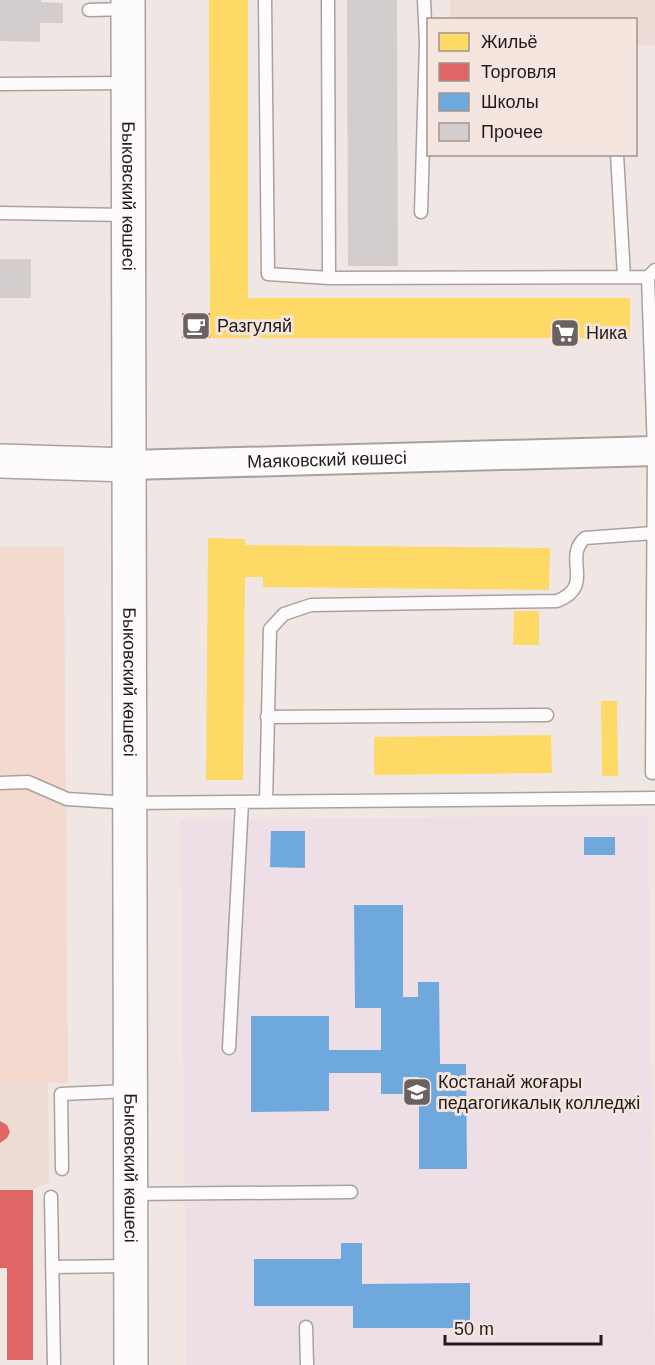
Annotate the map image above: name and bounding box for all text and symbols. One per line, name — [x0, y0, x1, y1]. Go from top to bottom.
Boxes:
legend — [427, 18, 637, 156]
text: Жильё — [481, 32, 538, 52]
text: Торговля — [481, 62, 556, 82]
text: Школы — [481, 92, 539, 112]
street label: Быковский көшесі — [118, 121, 139, 271]
text: Прочее — [481, 122, 543, 142]
cafe icon: Разгуляй — [180, 310, 212, 342]
place label: Разгуляй — [217, 316, 292, 336]
supermarket icon: Ника — [549, 317, 581, 349]
place label: Ника — [586, 323, 628, 343]
street label: Маяковский көшесі — [247, 448, 407, 472]
street label: Быковский көшесі — [119, 607, 140, 757]
place label: Костанай жоғары педагогикалық колледжі — [438, 1072, 640, 1113]
school or university icon: Костанай жоғары педагогикалық колледжі — [401, 1076, 433, 1108]
street label: Быковский көшесі — [120, 1093, 141, 1243]
scale bar — [445, 1308, 601, 1346]
text: 50 m — [454, 1319, 494, 1339]

